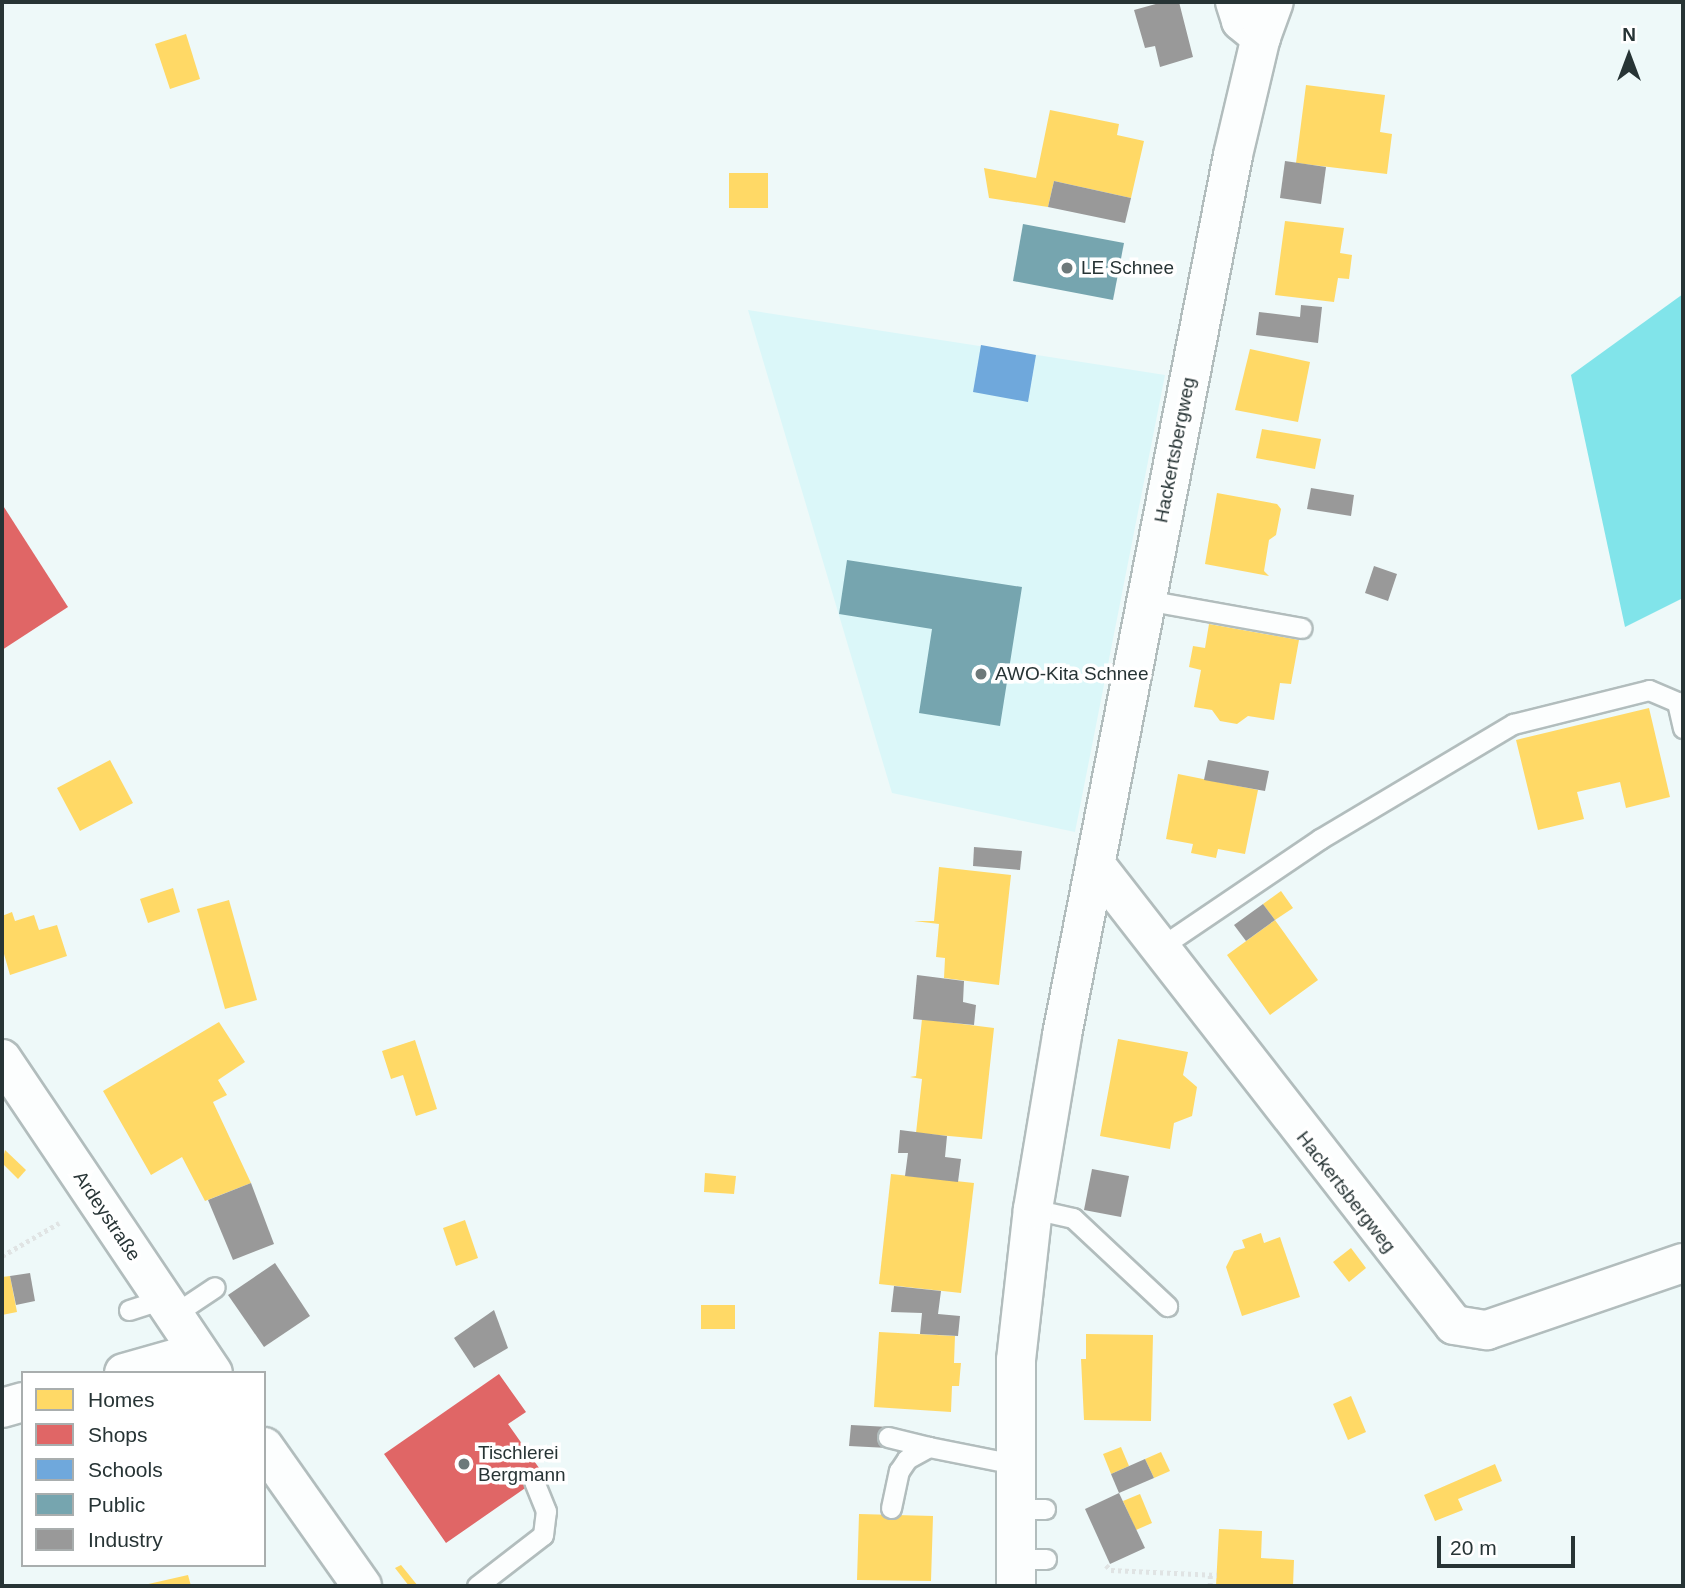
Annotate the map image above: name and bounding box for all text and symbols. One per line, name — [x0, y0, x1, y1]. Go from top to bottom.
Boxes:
north arrow — [1594, 21, 1664, 91]
text: N — [1622, 24, 1636, 45]
place label: LE Schnee — [1081, 257, 1174, 279]
marker: LE Schnee — [1059, 260, 1075, 276]
street label: Hackertsbergweg — [1150, 375, 1200, 525]
place label: AWO-Kita Schnee — [995, 663, 1148, 685]
marker: AWO-Kita Schnee — [973, 666, 989, 682]
street label: Hackertsbergweg — [1292, 1127, 1400, 1257]
street label: Ardeystraße — [69, 1167, 145, 1265]
legend — [21, 1371, 266, 1567]
text: Homes — [88, 1388, 155, 1411]
text: Shops — [88, 1423, 148, 1446]
place label: Tischlerei Bergmann — [478, 1442, 566, 1486]
marker: Tischlerei Bergmann — [456, 1456, 472, 1472]
text: Schools — [88, 1458, 163, 1481]
text: Public — [88, 1493, 145, 1516]
scale bar — [1440, 1522, 1578, 1566]
text: Industry — [88, 1528, 163, 1551]
text: 20 m — [1450, 1536, 1497, 1559]

